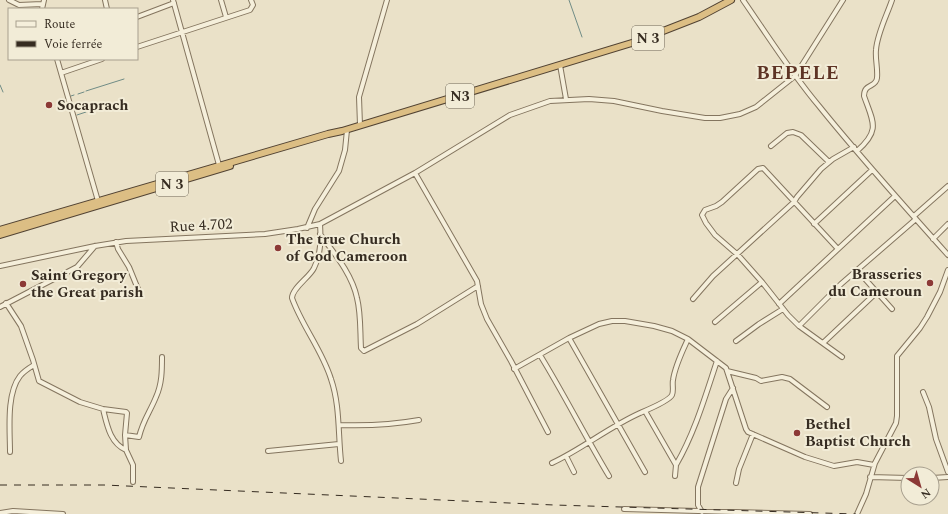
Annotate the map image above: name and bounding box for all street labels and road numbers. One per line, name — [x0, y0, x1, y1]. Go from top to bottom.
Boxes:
road number: N 3 — [632, 26, 664, 50]
road number: N3 — [446, 84, 474, 108]
road number: N 3 — [156, 172, 188, 196]
street label: Rue 4.702 — [169, 212, 233, 239]

